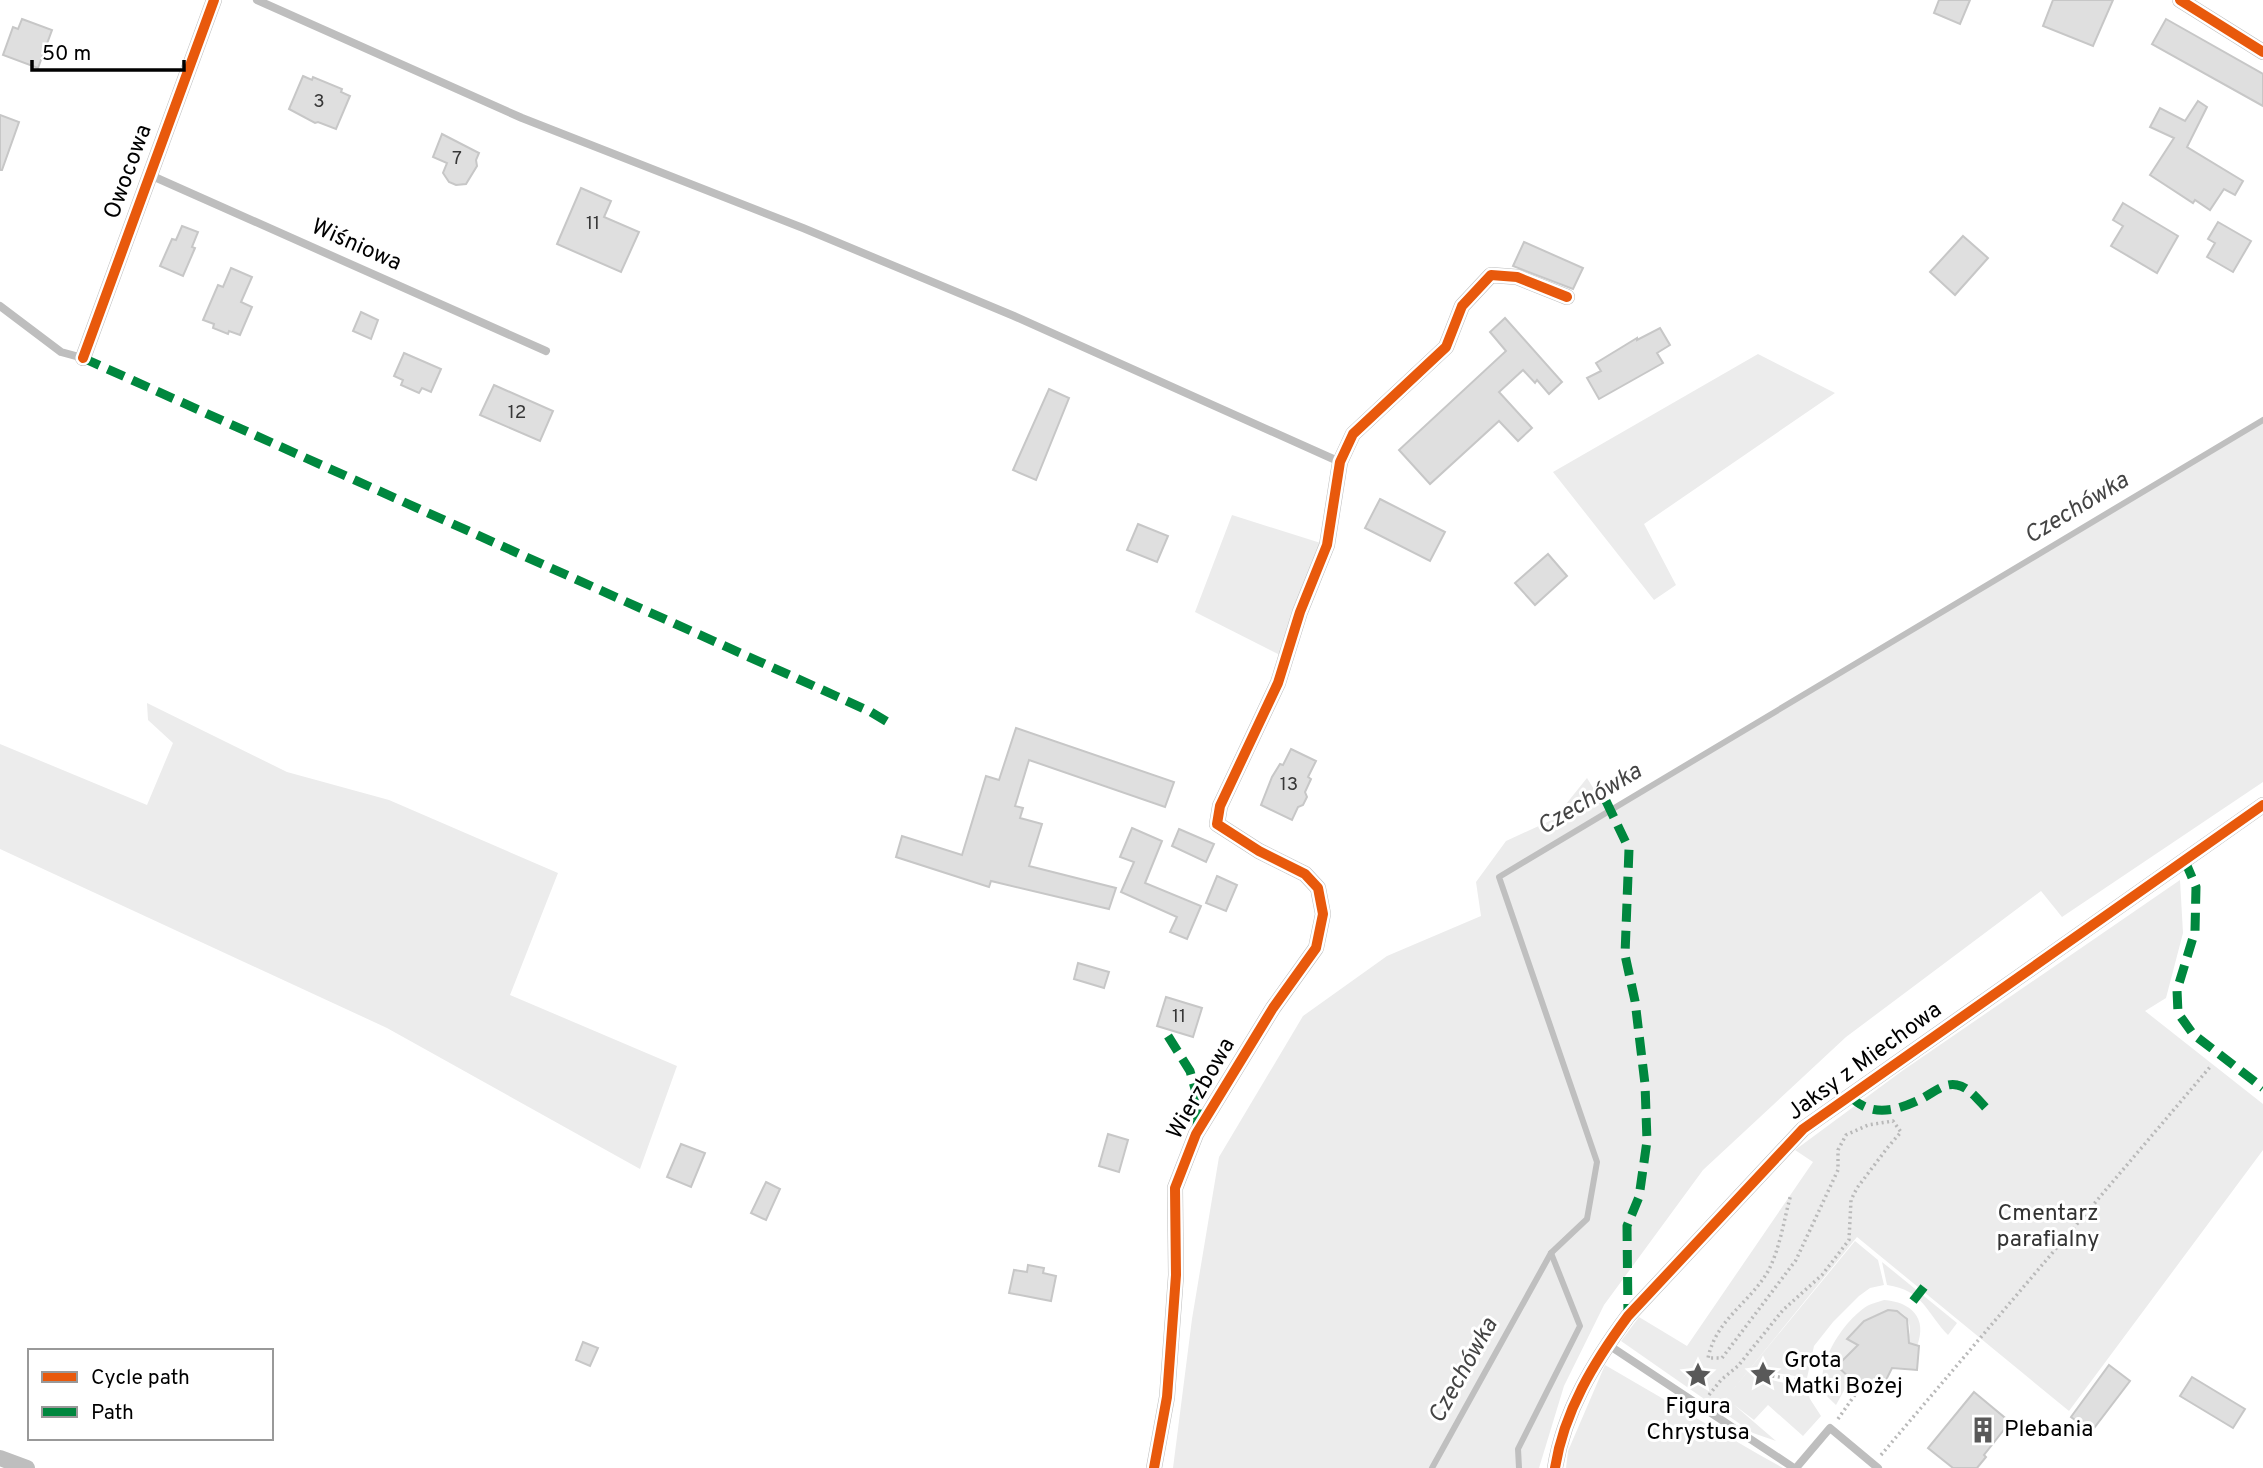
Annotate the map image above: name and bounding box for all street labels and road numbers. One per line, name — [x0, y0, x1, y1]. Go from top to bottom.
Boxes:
street label: Owocowa — [99, 121, 159, 223]
street label: Wiśniowa — [306, 213, 406, 279]
street label: Jaksy z Miechowa — [1782, 996, 1948, 1128]
street label: Wierzbowa — [1161, 1033, 1243, 1145]

